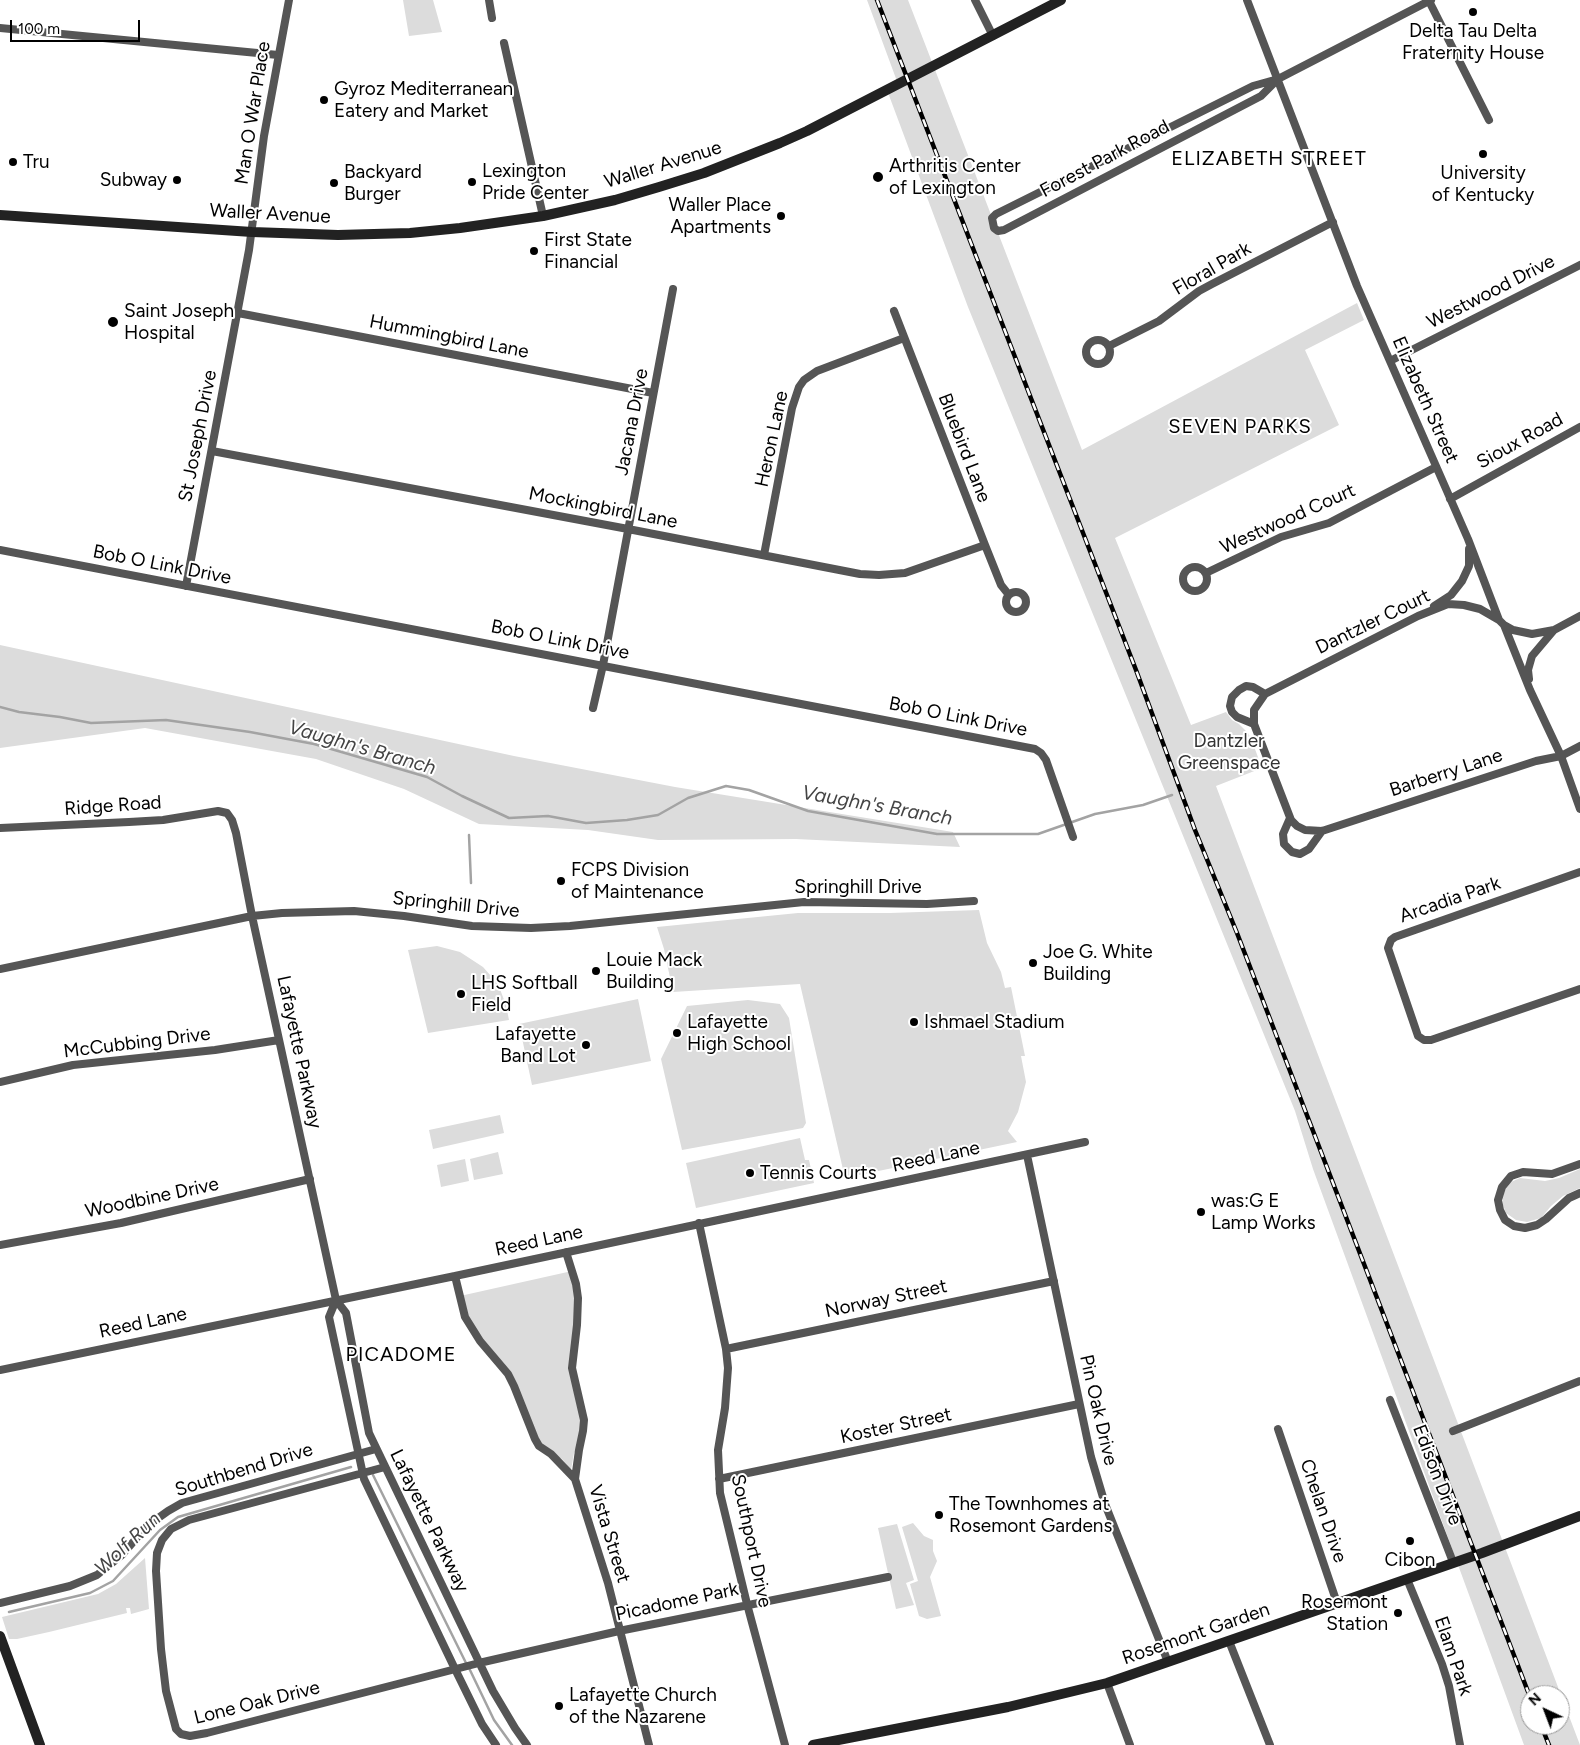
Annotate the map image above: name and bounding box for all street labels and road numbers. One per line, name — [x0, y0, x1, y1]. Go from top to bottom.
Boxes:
street label: Man O War Place — [230, 40, 276, 186]
street label: Forest Park Road — [1036, 115, 1174, 203]
street label: Waller Avenue — [602, 136, 724, 194]
street label: Waller Avenue — [209, 199, 331, 229]
street label: Floral Park — [1169, 237, 1255, 301]
street label: Westwood Drive — [1423, 250, 1559, 334]
street label: Hummingbird Lane — [367, 310, 531, 364]
street label: Elizabeth Street — [1387, 333, 1463, 467]
street label: Jacana Drive — [610, 367, 654, 477]
street label: St Joseph Drive — [174, 368, 222, 504]
street label: Heron Lane — [751, 389, 793, 489]
street label: Bluebird Lane — [933, 390, 995, 506]
street label: Sioux Road — [1473, 408, 1567, 474]
street label: Westwood Court — [1217, 479, 1359, 559]
street label: Mockingbird Lane — [527, 482, 679, 534]
street label: Bob O Link Drive — [91, 540, 233, 590]
street label: Dantzler Court — [1312, 584, 1434, 660]
street label: Bob O Link Drive — [489, 615, 631, 665]
street label: Bob O Link Drive — [887, 692, 1029, 742]
street label: Barberry Lane — [1387, 744, 1505, 802]
street label: Ridge Road — [64, 791, 162, 821]
street label: Arcadia Park — [1396, 872, 1504, 928]
street label: Springhill Drive — [794, 876, 922, 898]
street label: Springhill Drive — [391, 887, 521, 923]
street label: Lafayette Parkway — [272, 973, 326, 1131]
street label: McCubbing Drive — [62, 1023, 212, 1063]
street label: Reed Lane — [890, 1137, 982, 1177]
street label: Woodbine Drive — [83, 1173, 221, 1223]
street label: Reed Lane — [493, 1221, 585, 1261]
street label: Norway Street — [823, 1275, 949, 1323]
street label: Reed Lane — [97, 1303, 189, 1343]
street label: Pin Oak Drive — [1074, 1352, 1122, 1468]
street label: Koster Street — [838, 1403, 954, 1449]
street label: Edison Drive — [1407, 1421, 1467, 1529]
street label: Southbend Drive — [172, 1438, 316, 1502]
street label: Lafayette Parkway — [385, 1446, 473, 1596]
street label: Chelan Drive — [1295, 1456, 1351, 1566]
street label: Southport Drive — [726, 1472, 776, 1610]
street label: Vista Street — [583, 1482, 635, 1586]
street label: Picadome Park — [614, 1578, 740, 1626]
street label: Rosemont Garden — [1119, 1598, 1273, 1670]
street label: Elam Park — [1429, 1613, 1477, 1699]
street label: Lone Oak Drive — [192, 1676, 322, 1730]

